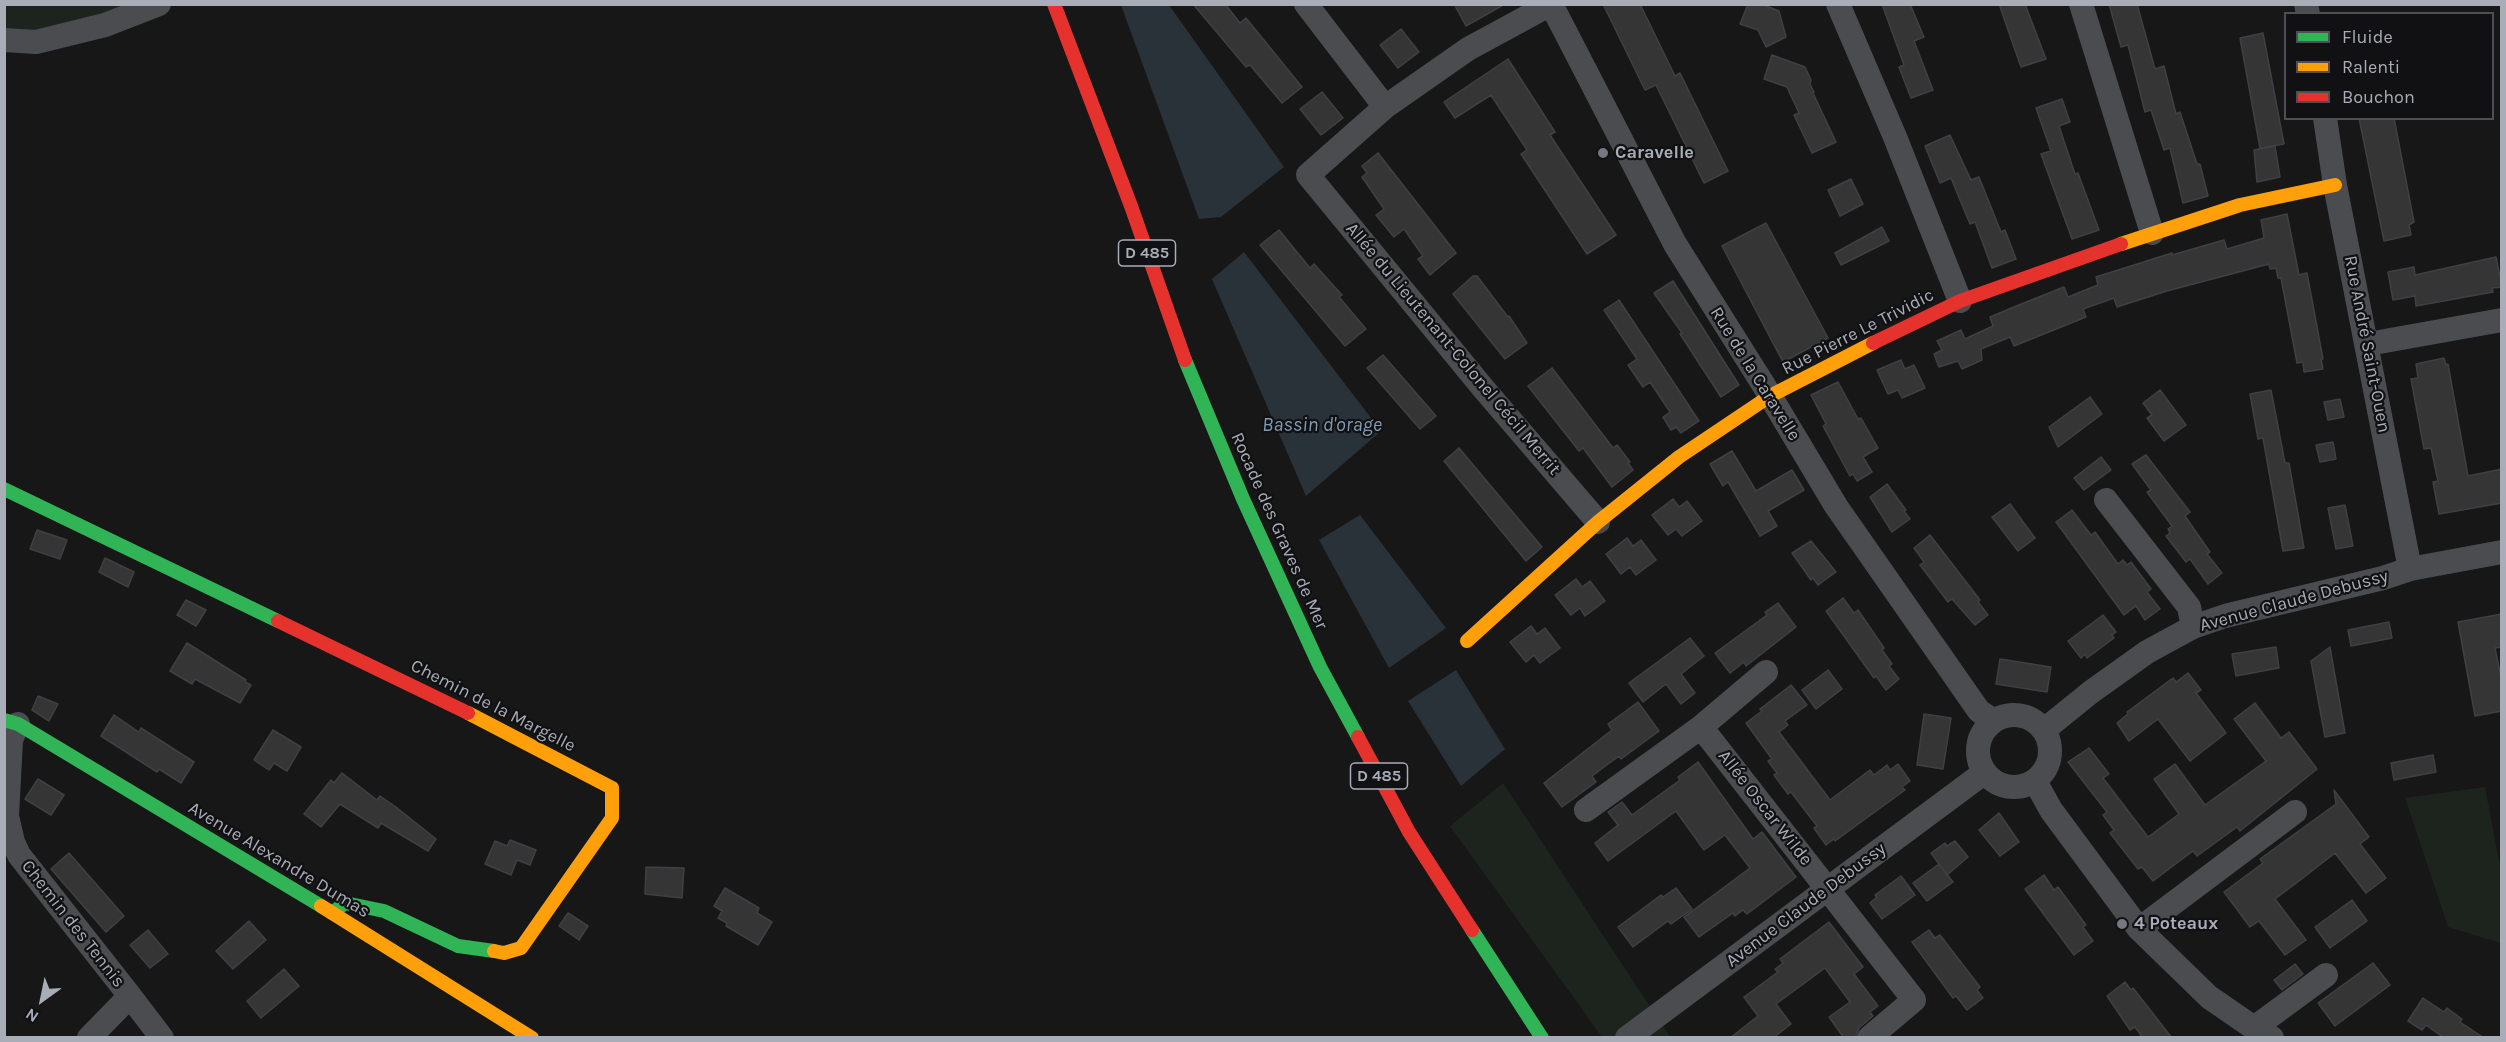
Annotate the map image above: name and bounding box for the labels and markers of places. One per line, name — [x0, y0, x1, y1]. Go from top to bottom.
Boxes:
place label: Caravelle — [1615, 142, 1694, 164]
marker: Caravelle — [1596, 146, 1610, 160]
place label: 4 Poteaux — [2134, 913, 2218, 935]
marker: 4 Poteaux — [2115, 917, 2129, 931]

